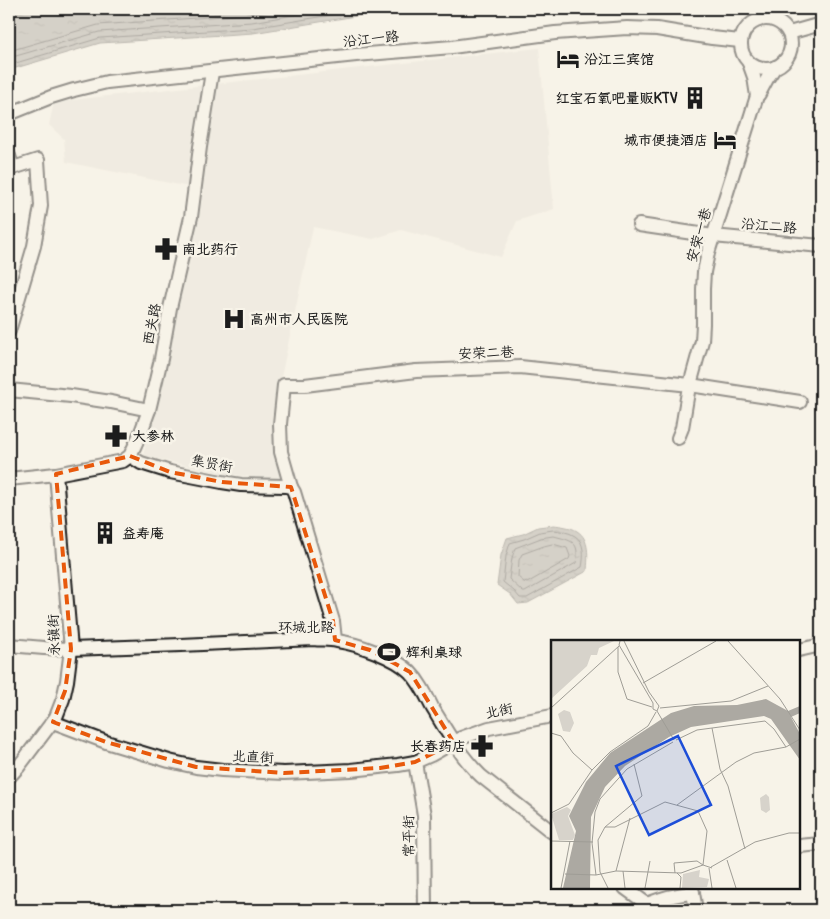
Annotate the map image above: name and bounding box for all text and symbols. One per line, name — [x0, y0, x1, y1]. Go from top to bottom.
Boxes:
street label: 沿江一路 — [342, 28, 400, 50]
hotel icon: 沿江三宾馆 — [555, 46, 581, 72]
place label: 沿江三宾馆 — [584, 51, 654, 68]
building icon: 红宝石氧吧量贩KTV — [682, 85, 708, 111]
place label: 红宝石氧吧量贩KTV — [555, 90, 678, 107]
hotel icon: 城市便捷酒店 — [712, 127, 738, 153]
place label: 城市便捷酒店 — [624, 132, 708, 149]
street label: 安荣一巷 — [683, 205, 715, 264]
street label: 沿江二路 — [740, 215, 798, 237]
pharmacy icon: 南北药行 — [153, 236, 179, 262]
place label: 南北药行 — [182, 241, 238, 258]
street label: 西关路 — [140, 302, 164, 346]
hospital icon: 高州市人民医院 — [221, 306, 247, 332]
place label: 高州市人民医院 — [250, 311, 348, 328]
street label: 安荣二巷 — [458, 343, 515, 362]
pharmacy icon: 大参林 — [103, 423, 129, 449]
place label: 大参林 — [132, 428, 174, 445]
street label: 集贤街 — [190, 452, 234, 476]
building icon: 益寿庵 — [92, 520, 118, 546]
place label: 益寿庵 — [122, 525, 164, 542]
street label: 永镇街 — [45, 614, 63, 656]
street label: 环城北路 — [278, 619, 334, 636]
sports icon: 辉利桌球 — [376, 639, 402, 665]
inset map — [551, 640, 800, 889]
place label: 辉利桌球 — [406, 644, 463, 661]
street label: 北街 — [484, 700, 514, 722]
pharmacy icon: 长春药店 — [469, 733, 495, 759]
place label: 长春药店 — [410, 738, 466, 755]
street label: 北直街 — [232, 747, 274, 767]
street label: 常平街 — [400, 815, 418, 857]

